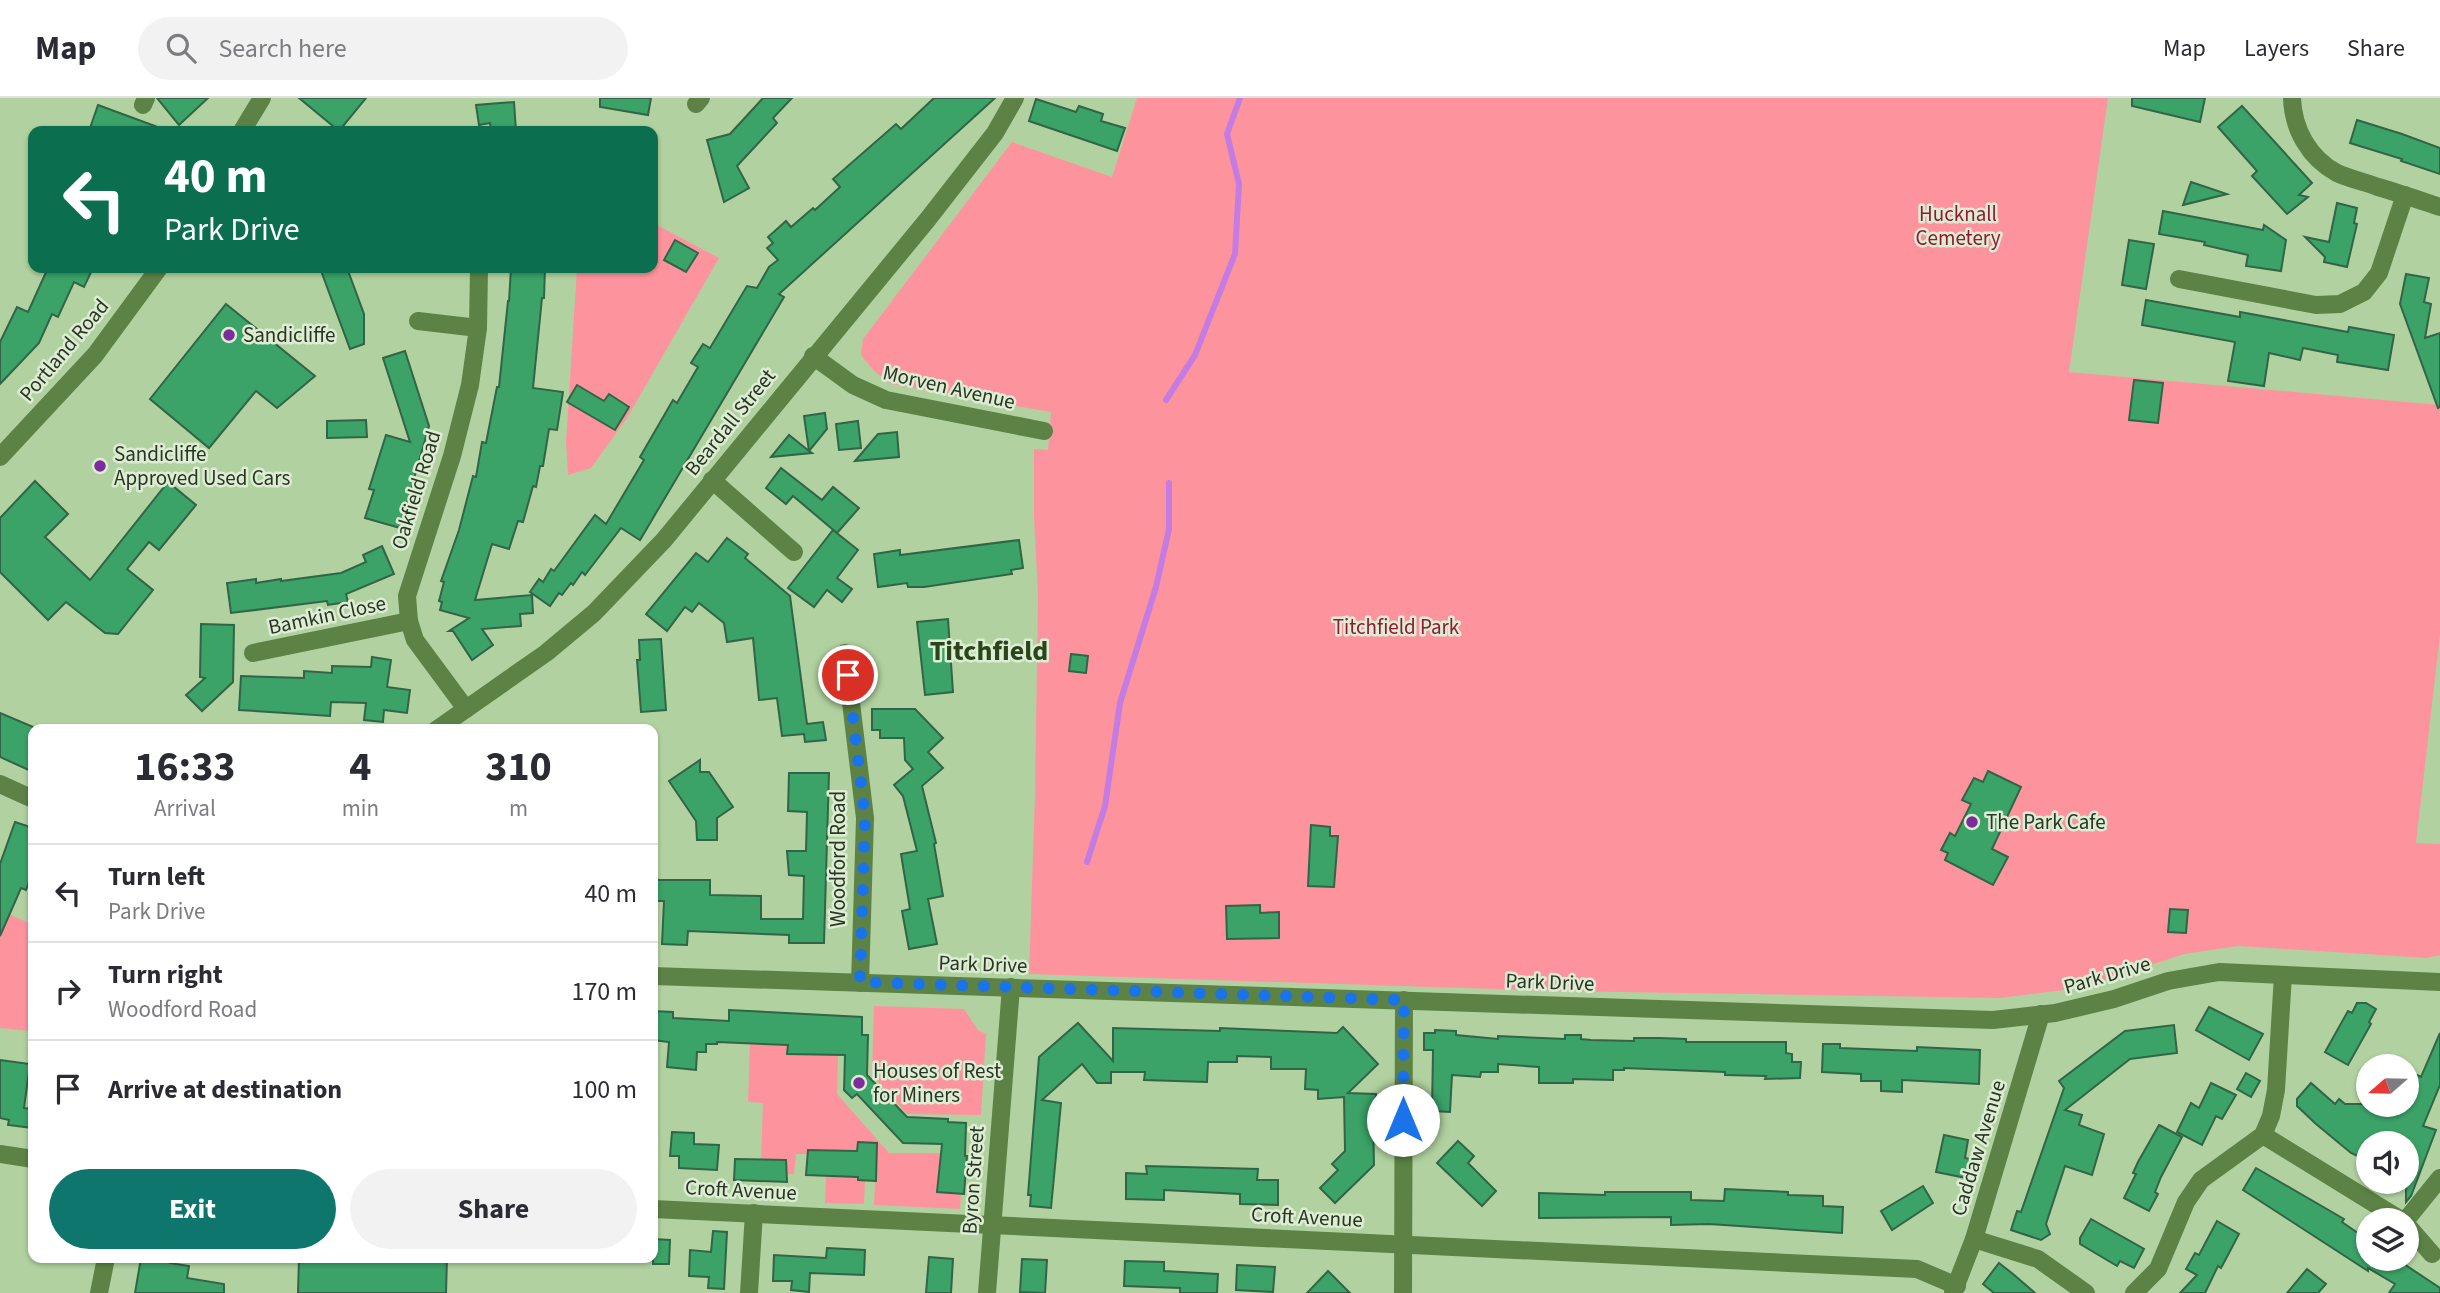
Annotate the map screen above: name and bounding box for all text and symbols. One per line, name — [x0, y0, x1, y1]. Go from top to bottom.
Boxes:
search box — [138, 17, 628, 80]
text: Map — [35, 25, 96, 72]
icon: search — [162, 29, 200, 67]
text: Search here — [218, 30, 347, 67]
text: Map — [2163, 31, 2206, 66]
text: Layers — [2244, 31, 2309, 66]
text: Share — [2347, 31, 2405, 66]
text: 40 m — [164, 142, 268, 212]
icon: left — [49, 154, 140, 245]
park label: Hucknall Cemetery — [1916, 199, 2001, 253]
text: Park Drive — [164, 207, 300, 253]
street label: Portland Road — [12, 292, 116, 408]
place label: Sandicliffe — [243, 320, 336, 350]
marker: Sandicliffe — [221, 327, 237, 343]
street label: Morven Avenue — [880, 357, 1018, 417]
street label: Beardall Street — [677, 362, 783, 482]
street label: Oakfield Road — [384, 427, 448, 553]
place label: Sandicliffe Approved Used Cars — [114, 439, 290, 493]
marker: Sandicliffe Approved Used Cars — [92, 458, 108, 474]
street label: Bamkin Close — [265, 588, 389, 642]
park label: Titchfield Park — [1333, 612, 1460, 642]
district label: Titchfield — [930, 631, 1048, 671]
pin — [818, 645, 878, 705]
icon: arrive — [829, 656, 867, 694]
text: 16:33 — [134, 737, 236, 797]
text: 4 — [349, 737, 371, 797]
text: 310 — [485, 737, 552, 797]
street label: Woodford Road — [823, 791, 853, 927]
text: Arrival — [154, 792, 216, 825]
text: min — [342, 792, 379, 825]
text: m — [509, 792, 528, 825]
place label: The Park Cafe — [1986, 807, 2106, 837]
marker: The Park Cafe — [1964, 814, 1980, 830]
text: Turn left — [108, 858, 205, 895]
icon: left — [49, 874, 87, 912]
text: 40 m — [584, 875, 637, 912]
text: Park Drive — [108, 895, 205, 928]
street label: Park Drive — [938, 947, 1028, 981]
street label: Park Drive — [2060, 948, 2154, 1002]
text: Turn right — [108, 956, 223, 993]
street label: Park Drive — [1505, 965, 1595, 999]
icon: right — [49, 972, 87, 1010]
text: 170 m — [571, 973, 637, 1010]
text: Woodford Road — [108, 993, 257, 1026]
north arrow — [2356, 1054, 2418, 1116]
map controls — [2356, 1054, 2419, 1271]
place label: Houses of Rest for Miners — [873, 1056, 1001, 1110]
icon: arrive — [49, 1070, 87, 1108]
text: Arrive at destination — [108, 1071, 342, 1108]
text: 100 m — [571, 1071, 637, 1108]
marker: Houses of Rest for Miners — [851, 1075, 867, 1091]
street label: Caddaw Avenue — [1943, 1076, 2013, 1220]
position arrow — [1366, 1083, 1440, 1157]
street label: Byron Street — [954, 1125, 992, 1235]
button: sound — [2356, 1131, 2419, 1194]
button: Exit — [49, 1169, 336, 1249]
button: Share — [350, 1169, 637, 1249]
street label: Croft Avenue — [684, 1172, 798, 1208]
street label: Croft Avenue — [1250, 1199, 1364, 1235]
button: layers — [2356, 1208, 2419, 1271]

